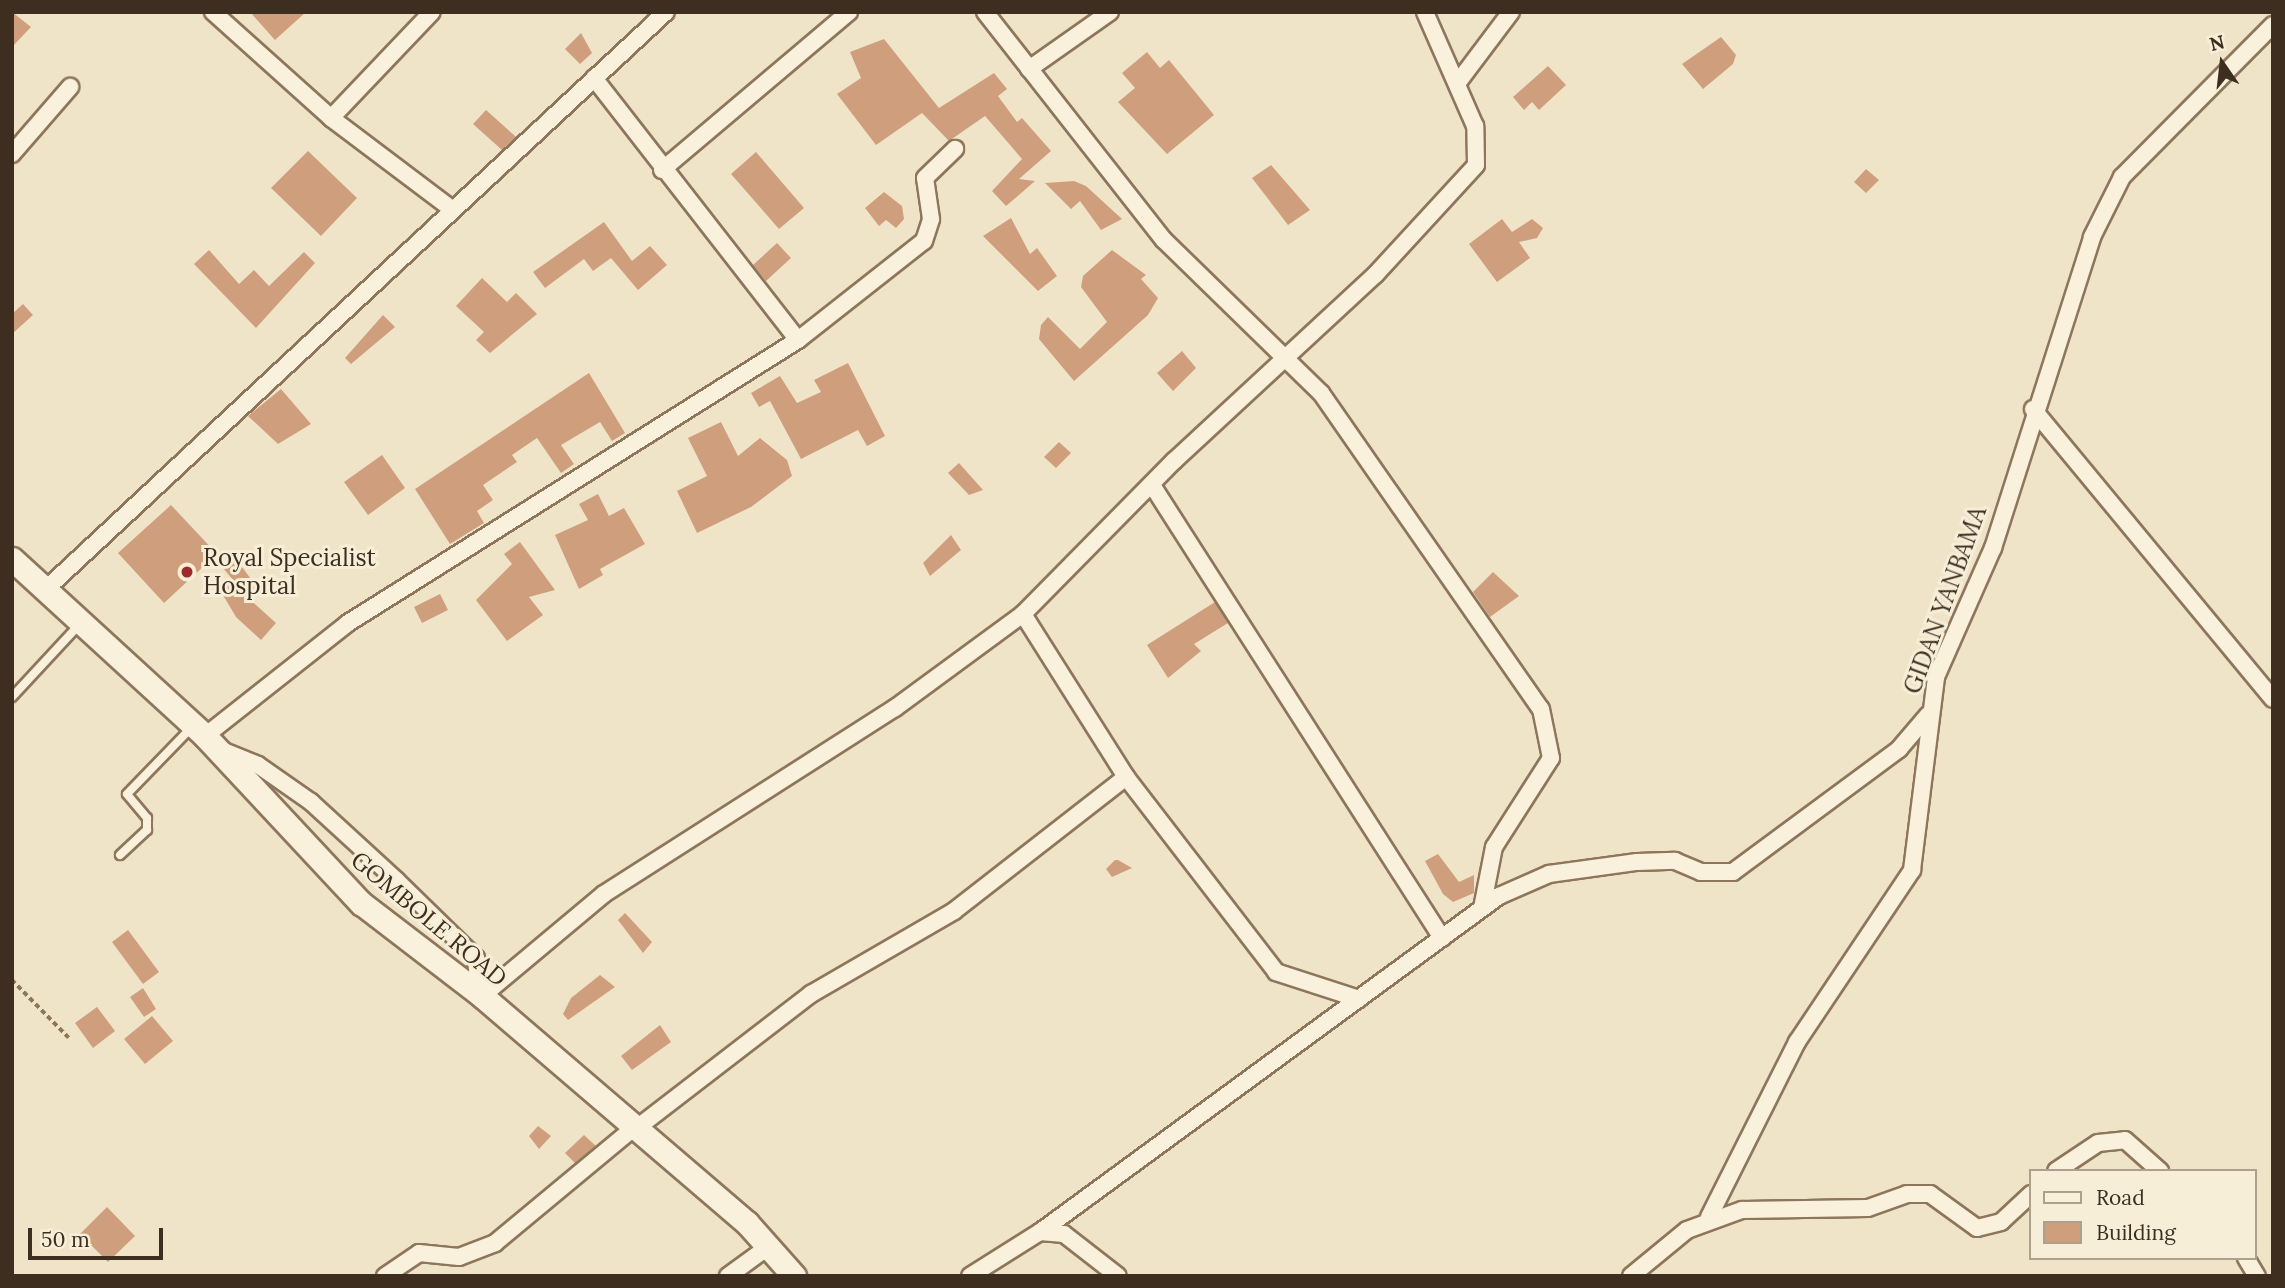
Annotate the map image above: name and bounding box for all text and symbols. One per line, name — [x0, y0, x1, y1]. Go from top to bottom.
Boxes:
north arrow — [2187, 28, 2257, 98]
text: N — [2207, 29, 2227, 56]
street label: GIDAN YANBAMA — [1898, 502, 1992, 698]
place label: Royal Specialist Hospital — [203, 544, 376, 600]
marker: Royal Specialist Hospital — [177, 562, 197, 582]
street label: GOMBOLE ROAD — [345, 845, 513, 993]
legend — [2030, 1169, 2257, 1260]
text: Road — [2096, 1184, 2145, 1211]
scale bar — [32, 1214, 166, 1258]
text: Building — [2096, 1219, 2176, 1246]
text: 50 m — [41, 1226, 90, 1253]

